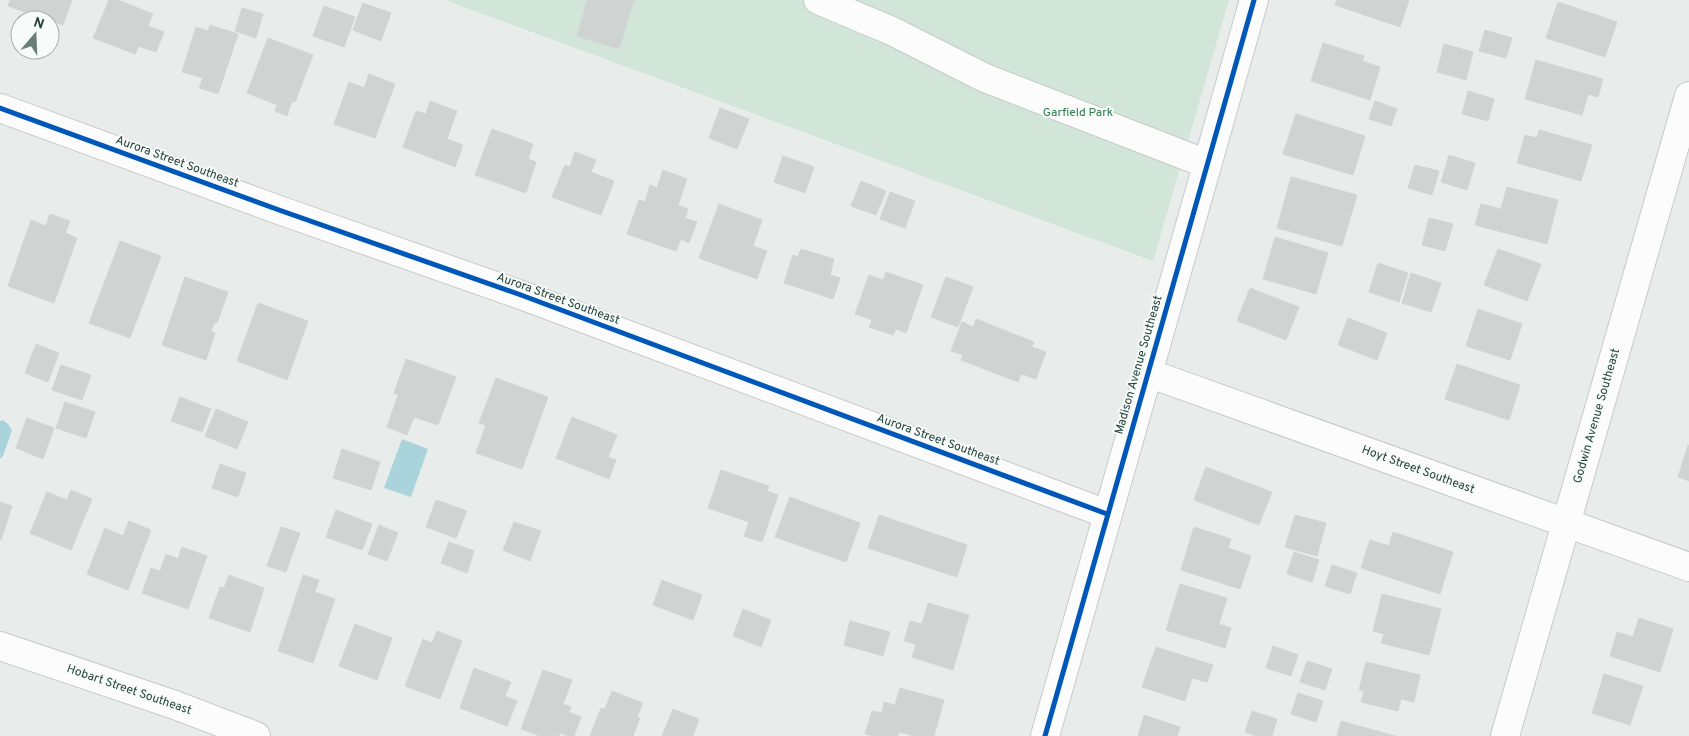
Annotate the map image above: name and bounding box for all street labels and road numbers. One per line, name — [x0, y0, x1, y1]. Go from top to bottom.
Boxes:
street label: Aurora Street Southeast — [113, 132, 241, 192]
street label: Aurora Street Southeast — [494, 269, 622, 329]
street label: Madison Avenue Southeast — [1111, 294, 1167, 436]
street label: Godwin Avenue Southeast — [1570, 347, 1624, 485]
street label: Aurora Street Southeast — [874, 410, 1002, 470]
street label: Hoyt Street Southeast — [1359, 442, 1477, 498]
street label: Hobart Street Southeast — [64, 661, 194, 719]

